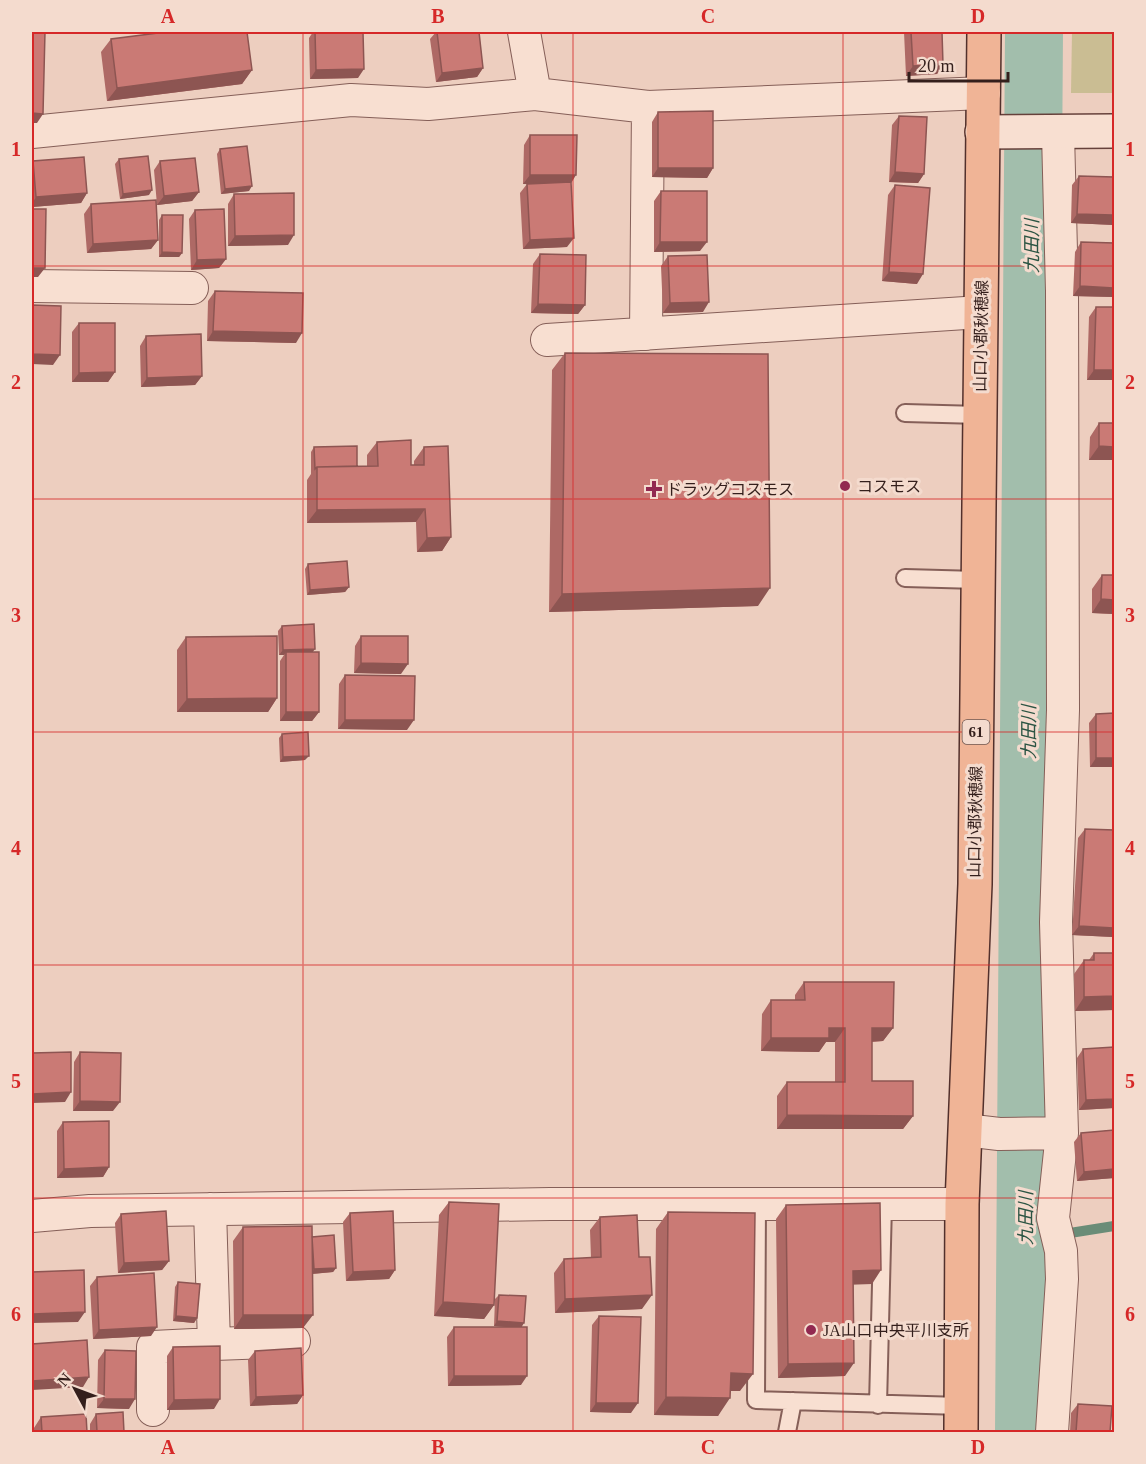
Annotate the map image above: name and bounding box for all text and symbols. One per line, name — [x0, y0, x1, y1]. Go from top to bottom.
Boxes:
text: A — [161, 5, 176, 27]
text: B — [431, 5, 445, 27]
text: C — [701, 5, 715, 27]
text: D — [971, 5, 985, 27]
scale bar — [909, 45, 1008, 83]
text: 20 m — [918, 56, 955, 76]
text: 1 — [11, 138, 21, 160]
text: 1 — [1125, 138, 1135, 160]
water label: 九田川 — [1022, 217, 1042, 273]
street label: 山口小郡秋穂線 — [972, 280, 990, 392]
text: 2 — [11, 371, 21, 393]
text: 2 — [1125, 371, 1135, 393]
place label: コスモス — [857, 478, 921, 495]
marker: コスモス — [838, 479, 852, 493]
place label: ドラッグコスモス — [666, 481, 794, 498]
marker: ドラッグコスモス — [647, 482, 661, 496]
text: 3 — [11, 604, 21, 626]
text: 3 — [1125, 604, 1135, 626]
water label: 九田川 — [1019, 703, 1039, 759]
road number: 61 — [962, 720, 990, 744]
street label: 山口小郡秋穂線 — [966, 766, 984, 878]
text: 4 — [11, 837, 21, 859]
text: 4 — [1125, 837, 1135, 859]
text: 5 — [11, 1070, 21, 1092]
text: 5 — [1125, 1070, 1135, 1092]
water label: 九田川 — [1016, 1189, 1036, 1245]
text: 6 — [11, 1303, 21, 1325]
text: 6 — [1125, 1303, 1135, 1325]
place label: JA山口中央平川支所 — [823, 1322, 969, 1339]
marker: JA山口中央平川支所 — [804, 1323, 818, 1337]
north arrow — [45, 1359, 105, 1419]
text: N — [54, 1369, 75, 1389]
text: A — [161, 1436, 176, 1458]
text: B — [431, 1436, 445, 1458]
text: C — [701, 1436, 715, 1458]
text: D — [971, 1436, 985, 1458]

